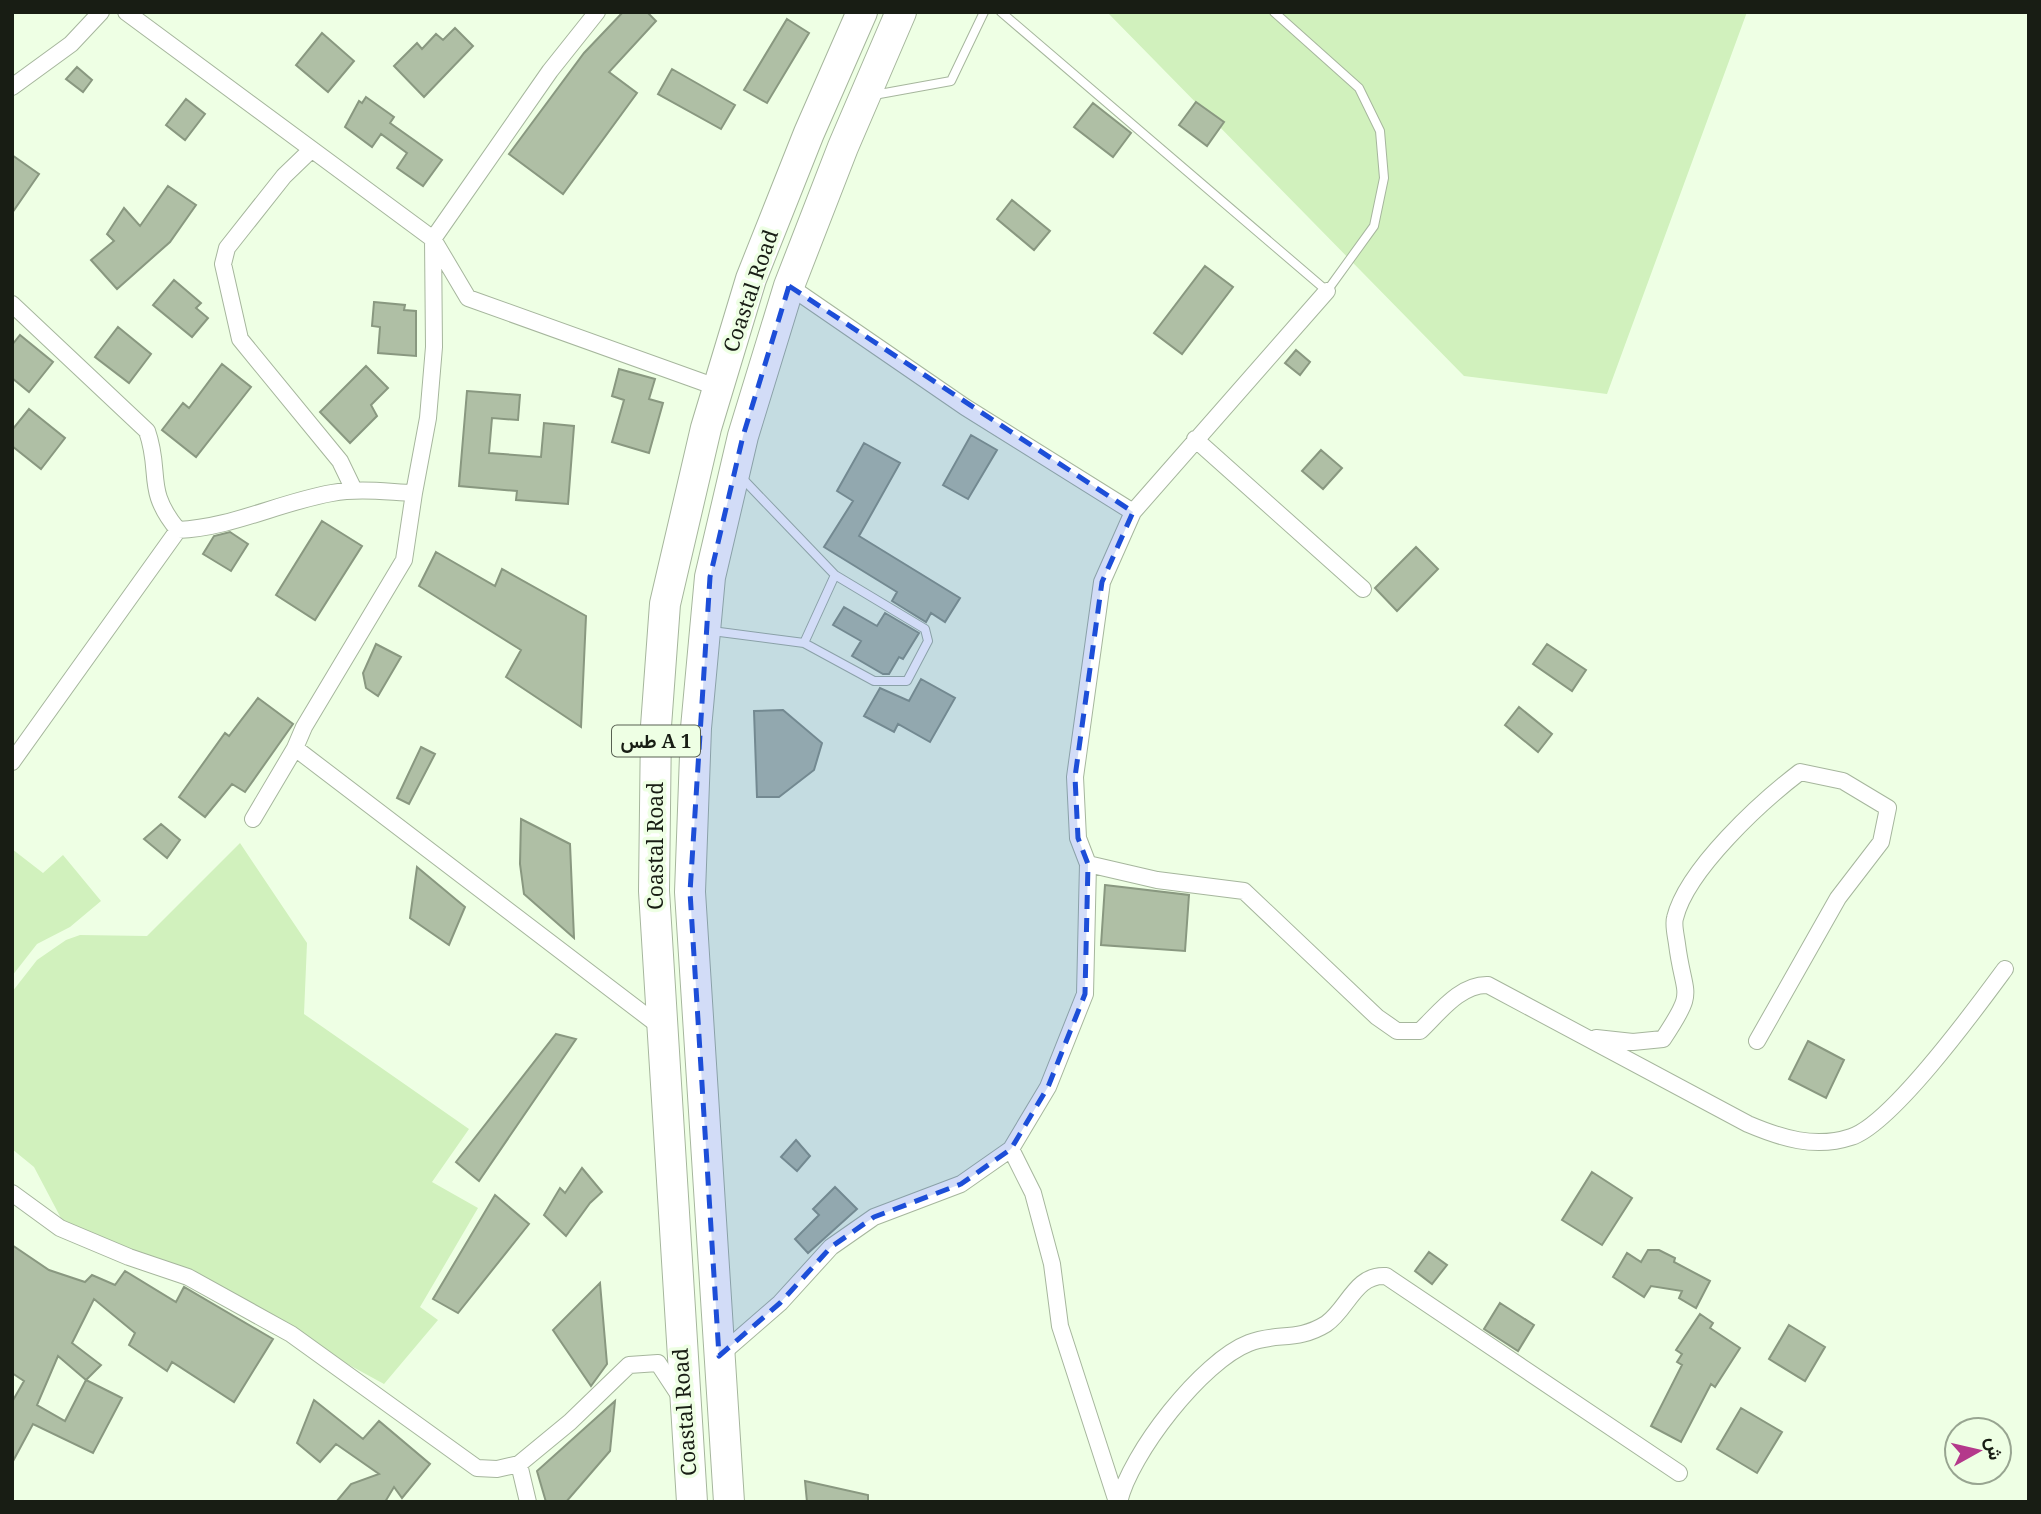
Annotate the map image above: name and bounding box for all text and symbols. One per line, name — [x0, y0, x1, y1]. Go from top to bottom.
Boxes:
street label: Coastal Road — [716, 225, 784, 356]
road number: طس A 1 — [612, 726, 700, 756]
street label: Coastal Road — [641, 782, 669, 910]
street label: Coastal Road — [666, 1347, 702, 1477]
north arrow — [1943, 1416, 2013, 1486]
text: ش — [1980, 1436, 2009, 1462]

